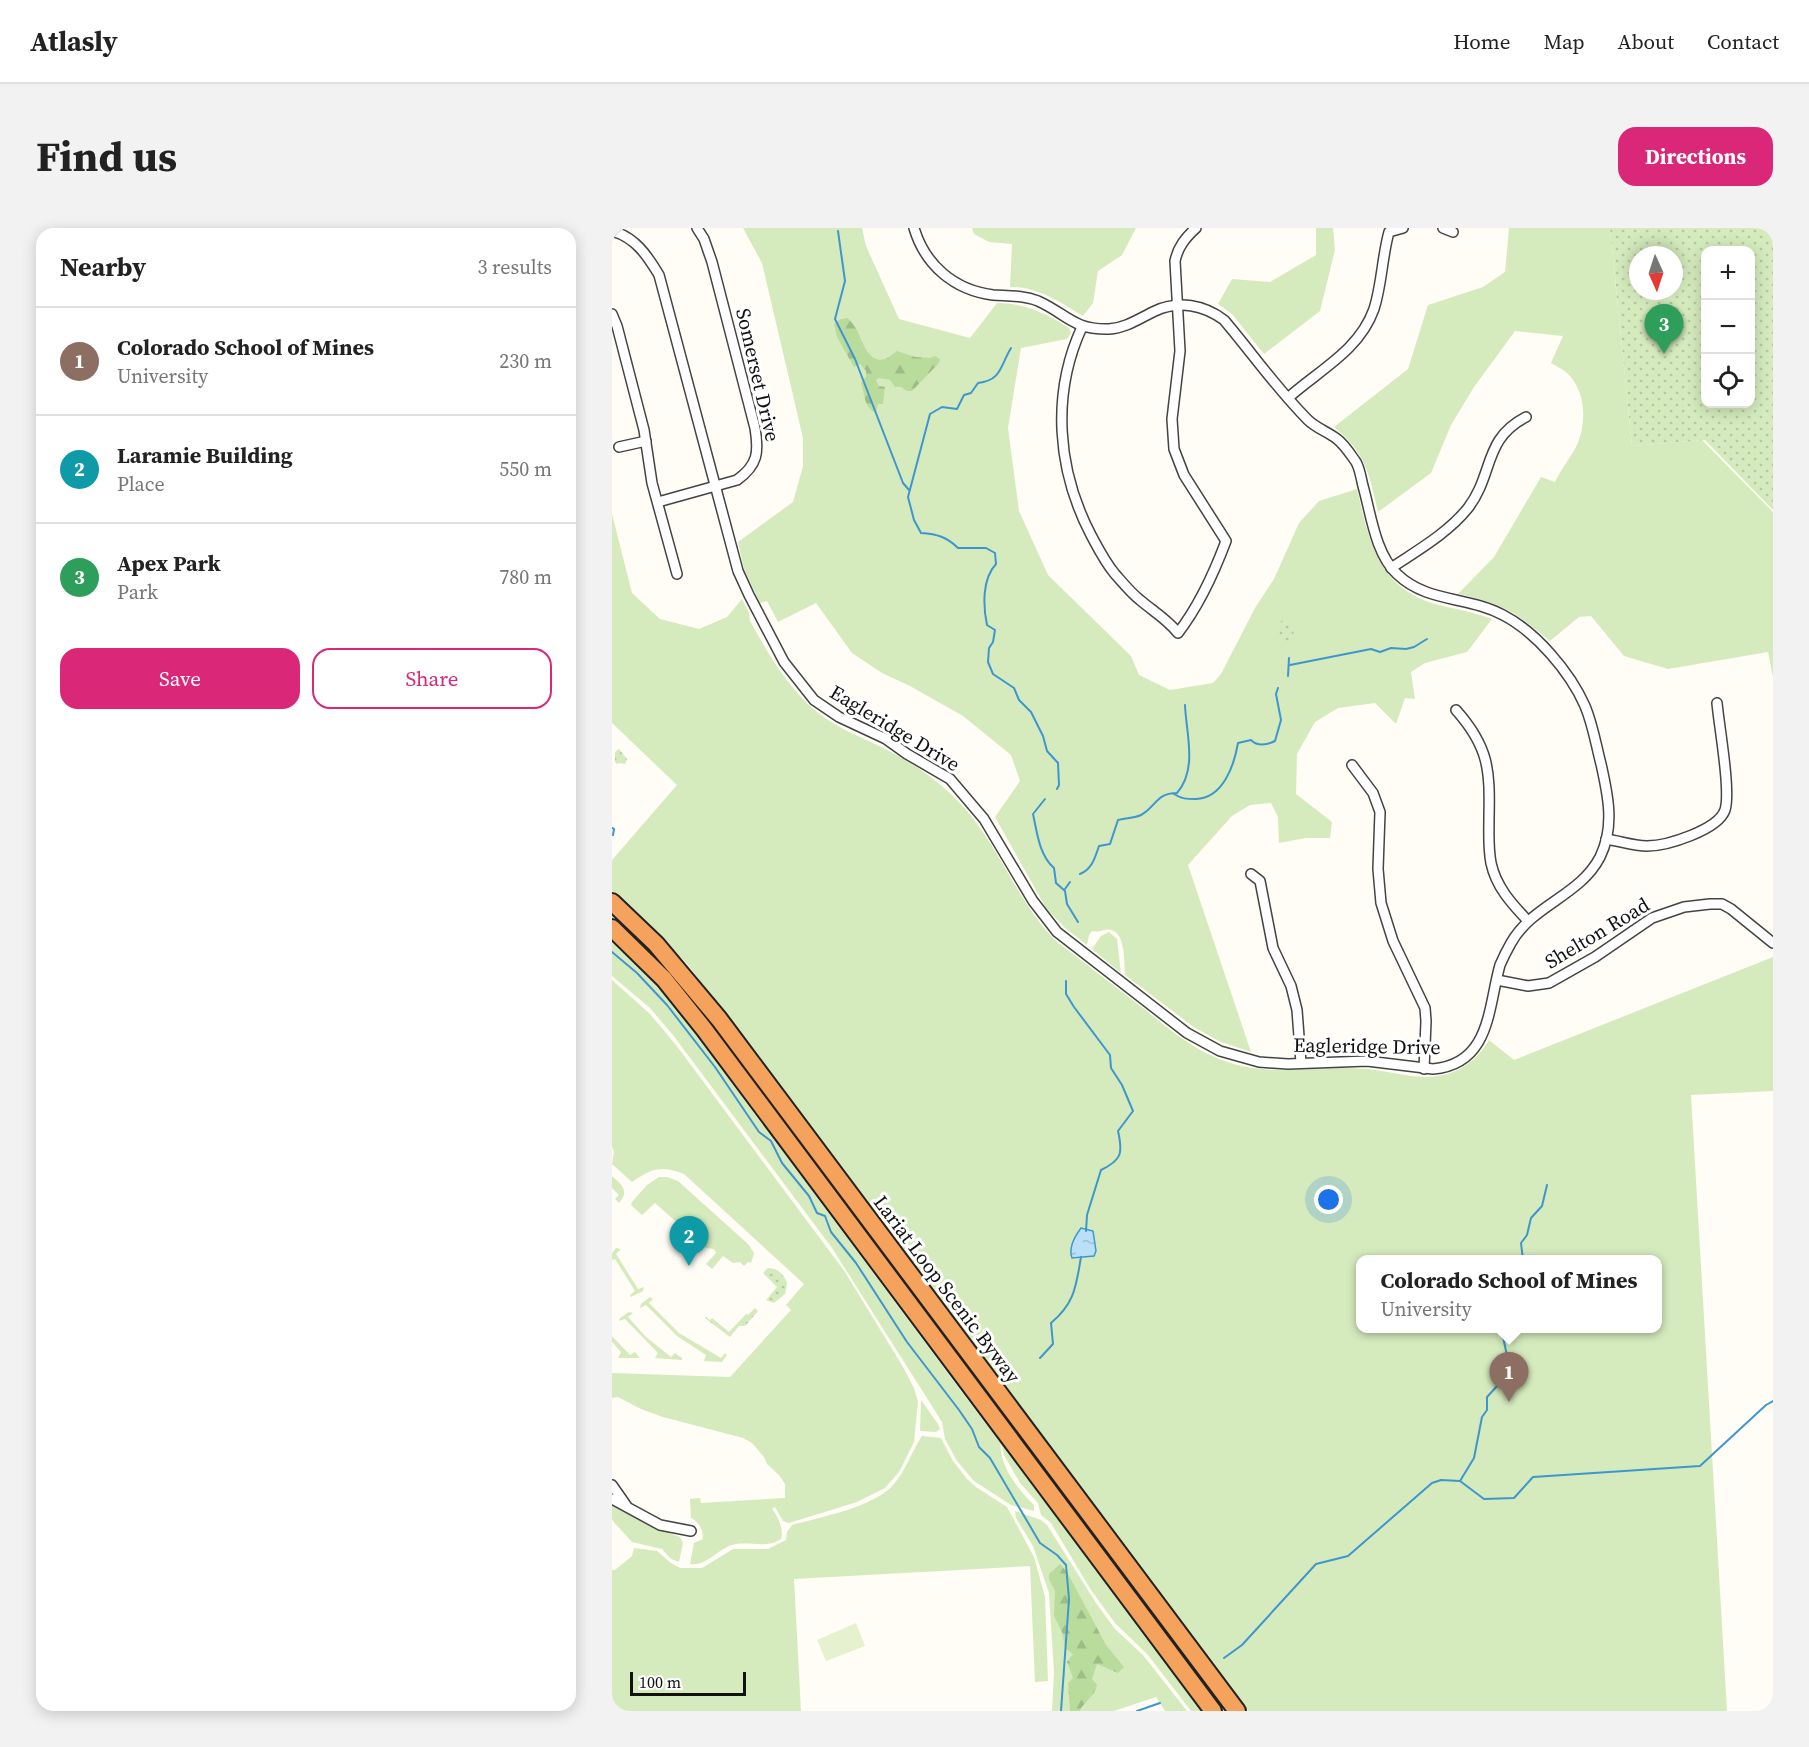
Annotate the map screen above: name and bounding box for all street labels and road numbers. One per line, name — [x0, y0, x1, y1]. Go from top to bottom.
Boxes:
street label: Somerset Drive — [729, 306, 787, 444]
street label: Eagleridge Drive — [825, 678, 965, 778]
street label: Shelton Road — [1539, 890, 1655, 975]
street label: Eagleridge Drive — [1293, 1031, 1441, 1061]
street label: Lariat Loop Scenic Byway — [867, 1189, 1027, 1389]

